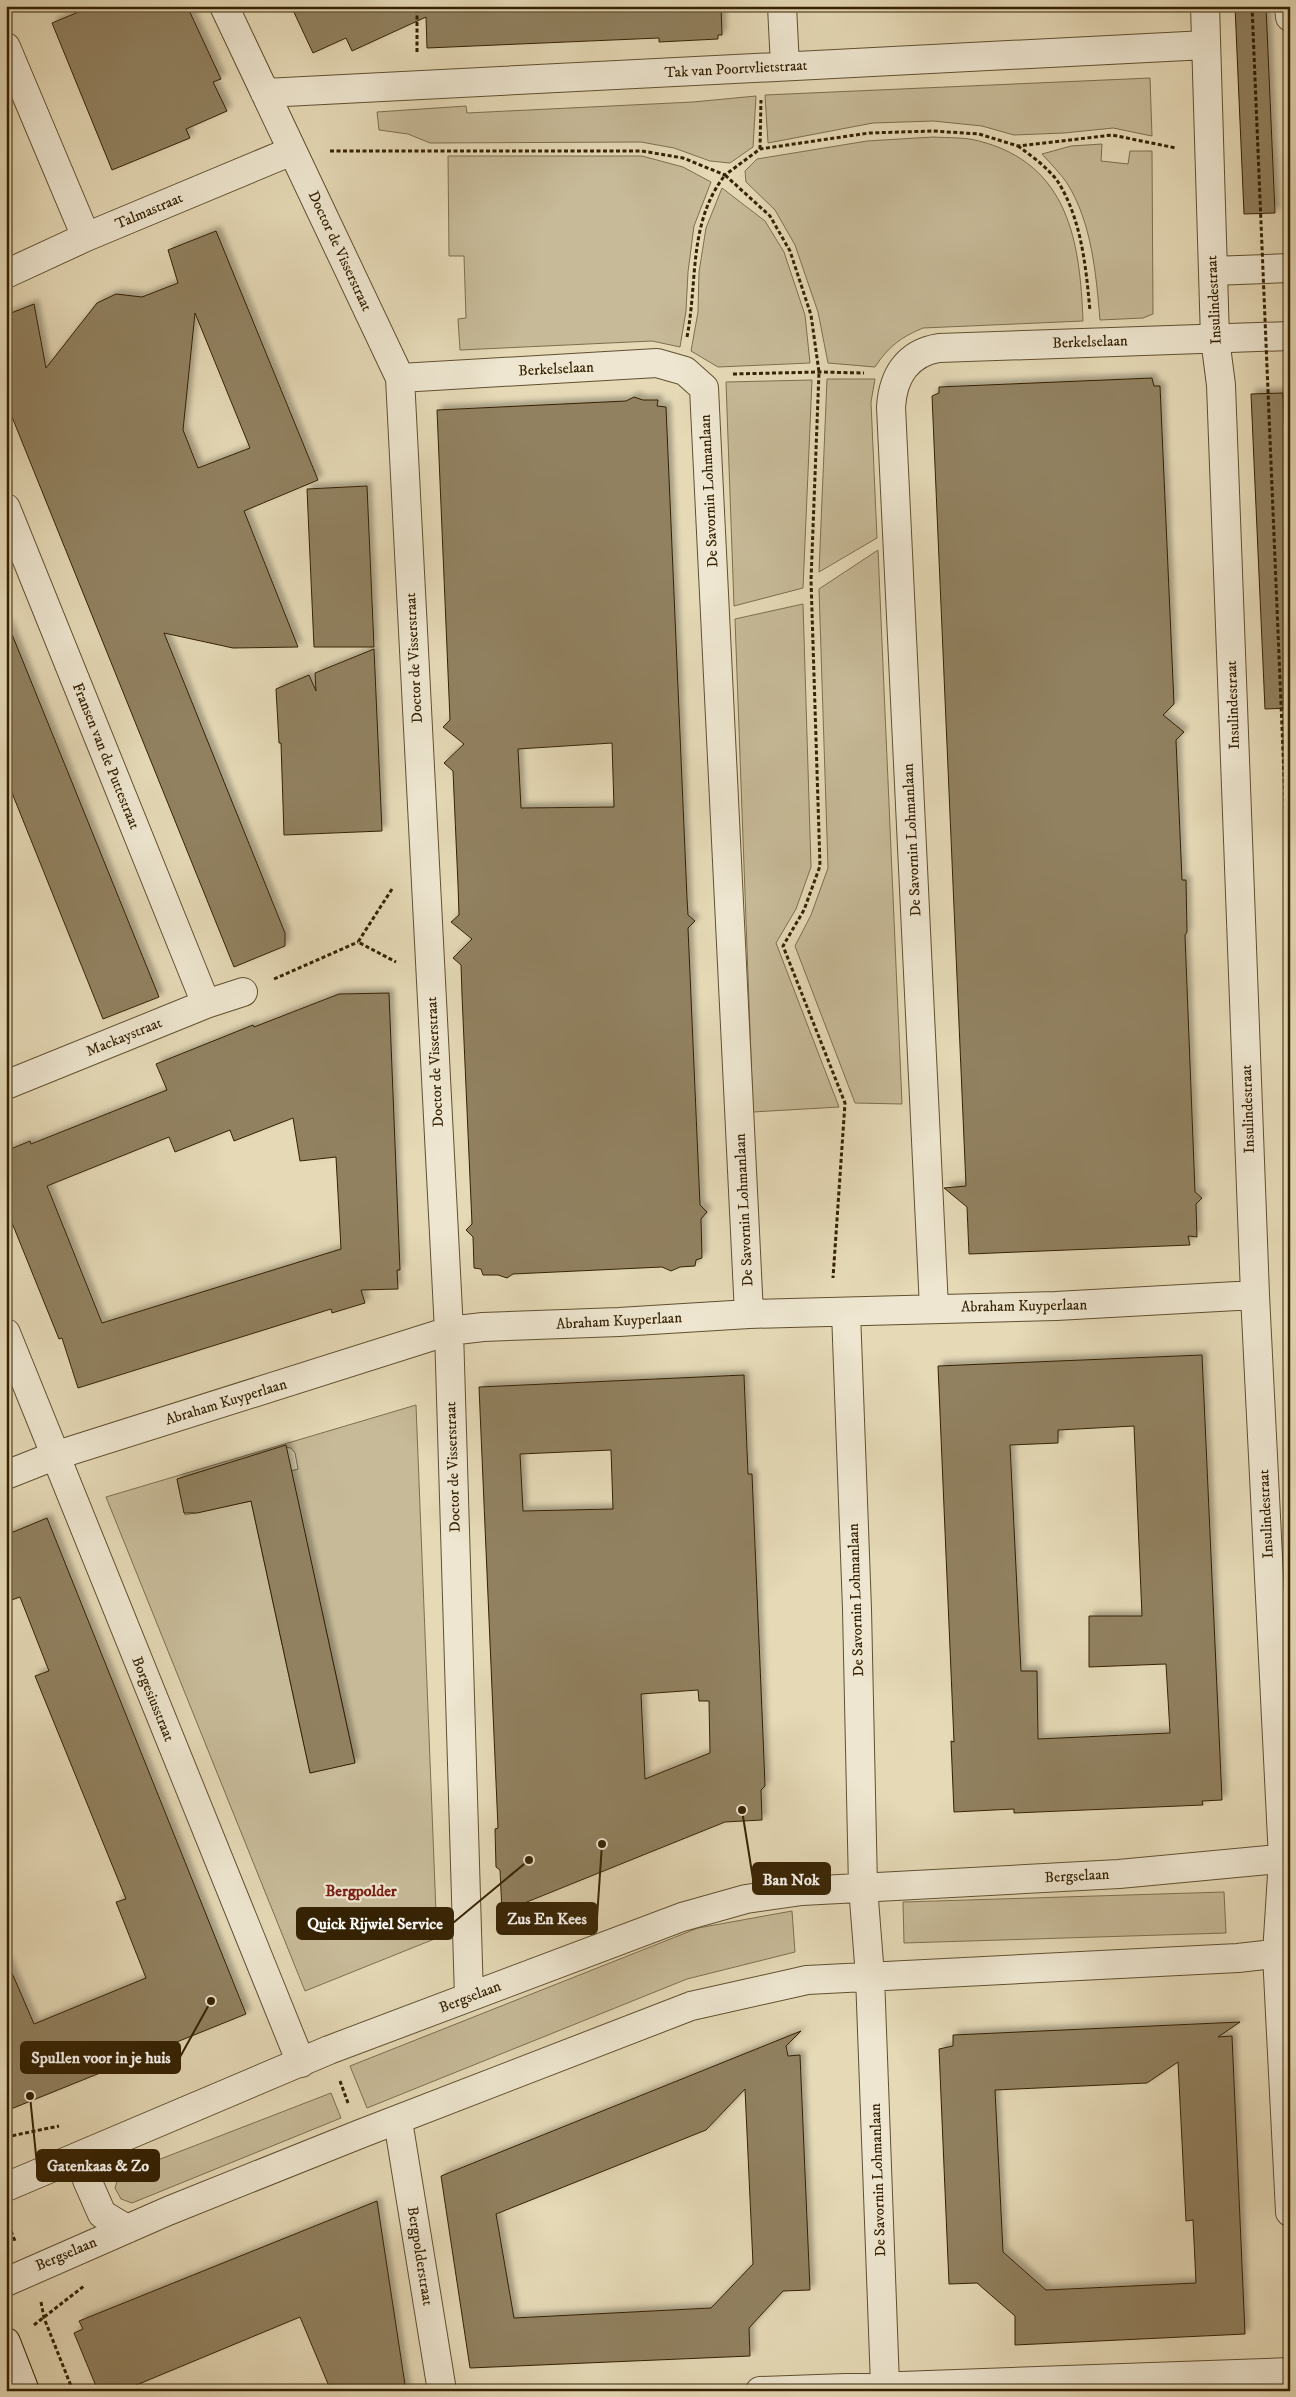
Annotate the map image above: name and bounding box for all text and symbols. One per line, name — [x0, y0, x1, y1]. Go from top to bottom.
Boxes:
street label: Tak van Poortvlietstraat — [664, 56, 808, 82]
street label: Talmastraat — [112, 188, 186, 234]
street label: Doctor de Visserstraat — [304, 188, 376, 314]
street label: Insulindestraat — [1202, 255, 1226, 345]
street label: Berkelselaan — [1052, 331, 1128, 353]
street label: Berkelselaan — [518, 358, 594, 380]
street label: De Savornin Lohmanlaan — [695, 414, 723, 568]
street label: Doctor de Visserstraat — [401, 592, 427, 724]
street label: Insulindestraat — [1222, 660, 1244, 750]
street label: Fransen van de Puttestraat — [68, 680, 144, 832]
street label: De Savornin Lohmanlaan — [898, 763, 926, 917]
street label: Doctor de Visserstraat — [422, 996, 448, 1128]
street label: Mackaystraat — [83, 1013, 165, 1061]
street label: Insulindestraat — [1237, 1064, 1259, 1154]
street label: De Savornin Lohmanlaan — [730, 1133, 758, 1287]
street label: Abraham Kuyperlaan — [961, 1295, 1087, 1317]
street label: Abraham Kuyperlaan — [555, 1308, 683, 1334]
street label: Abraham Kuyperlaan — [163, 1374, 289, 1430]
street label: Doctor de Visserstraat — [441, 1401, 465, 1533]
street label: Insulindestraat — [1254, 1469, 1278, 1559]
street label: De Savornin Lohmanlaan — [844, 1523, 868, 1677]
street label: Borgesiusstraat — [127, 1654, 179, 1744]
callout: Ban Nok — [753, 1863, 830, 1894]
street label: Bergselaan — [1044, 1865, 1110, 1887]
text: Ban Nok — [762, 1870, 821, 1890]
district label: Bergpolder — [325, 1881, 398, 1901]
callout: Zus En Kees — [497, 1903, 597, 1934]
callout: Quick Rijwiel Service — [297, 1908, 453, 1939]
text: Zus En Kees — [507, 1909, 587, 1929]
text: Quick Rijwiel Service — [307, 1914, 443, 1934]
street label: Bergselaan — [436, 1976, 504, 2017]
callout: Spullen voor in je huis — [21, 2042, 180, 2073]
text: Spullen voor in je huis — [31, 2048, 171, 2068]
street label: De Savornin Lohmanlaan — [866, 2103, 890, 2257]
callout: Gatenkaas & Zo — [37, 2150, 159, 2181]
text: Gatenkaas & Zo — [47, 2156, 149, 2176]
street label: Bergpolderstraat — [403, 2205, 437, 2307]
street label: Bergselaan — [32, 2233, 100, 2275]

